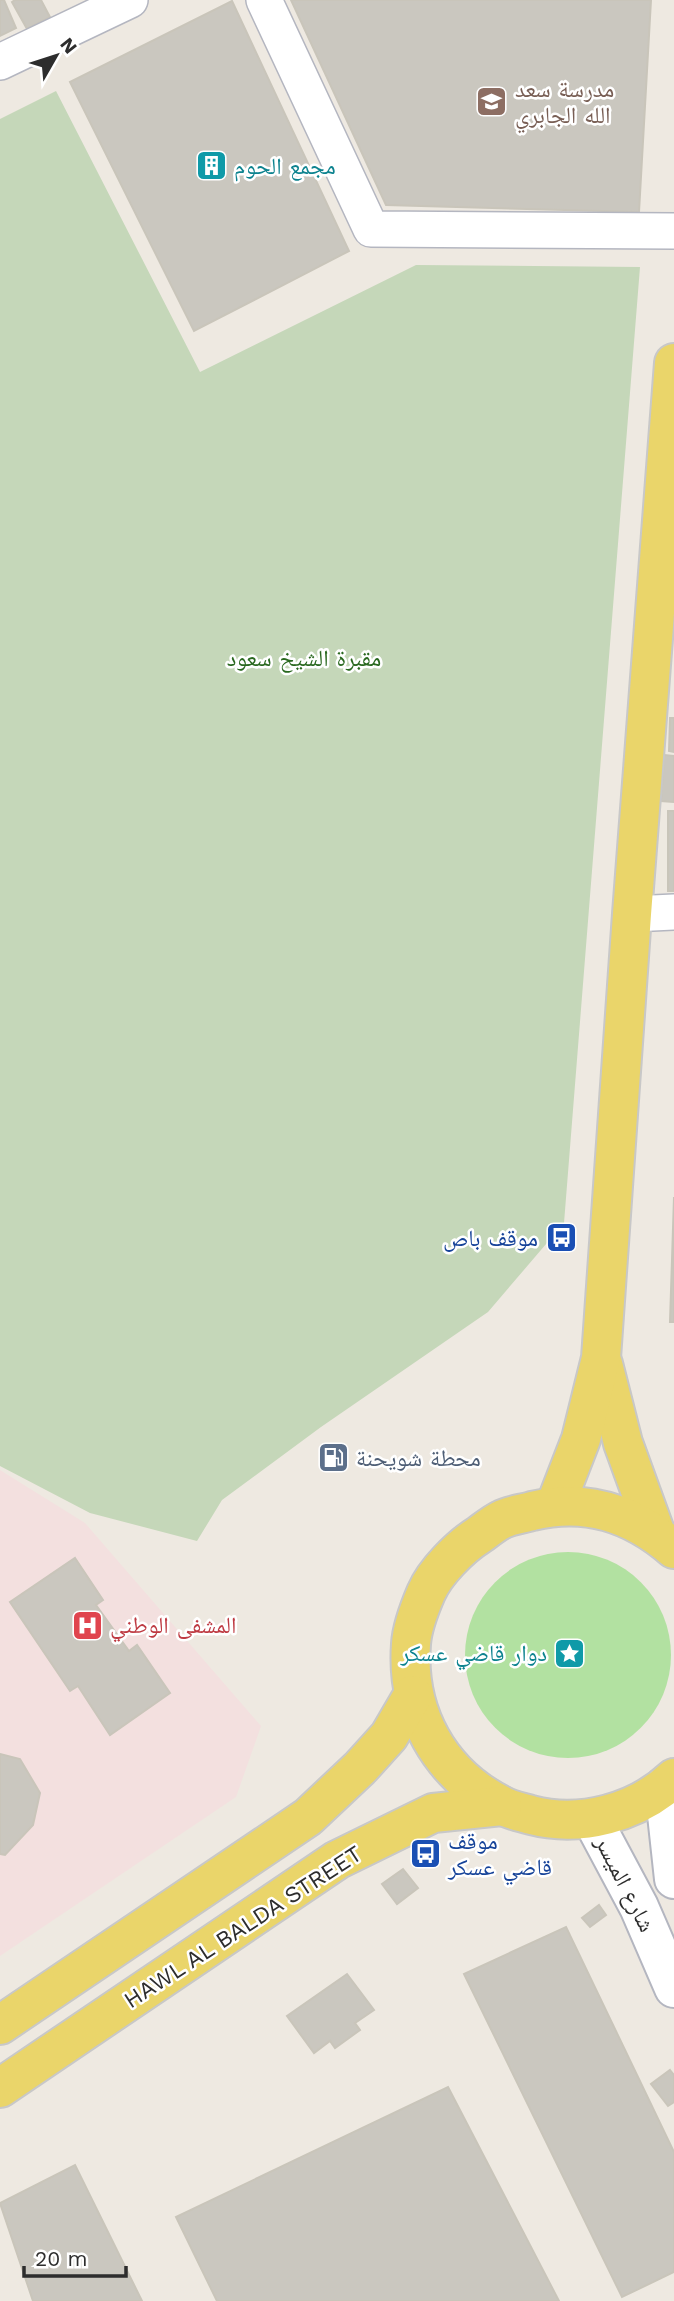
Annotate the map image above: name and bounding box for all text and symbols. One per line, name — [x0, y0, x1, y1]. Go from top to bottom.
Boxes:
north arrow — [21, 21, 91, 91]
text: N — [55, 33, 82, 58]
place label: مدرسة سعد الله الجابري — [515, 76, 614, 133]
school or university icon: مدرسة سعد الله الجابري — [475, 85, 509, 119]
building icon: مجمع الحوم — [194, 149, 228, 183]
place label: مجمع الحوم — [234, 153, 336, 182]
park label: مقبرة الشيخ سعود — [227, 645, 381, 673]
bus stop icon: موقف باص — [544, 1221, 578, 1255]
place label: موقف باص — [443, 1225, 538, 1252]
fuel station icon: محطة شويحنة — [316, 1441, 350, 1475]
place label: محطة شويحنة — [356, 1445, 481, 1472]
hospital icon: المشفى الوطني — [70, 1608, 104, 1642]
place label: المشفى الوطني — [110, 1612, 236, 1643]
place icon: دوار قاضي عسكر — [553, 1636, 587, 1670]
place label: دوار قاضي عسكر — [400, 1640, 547, 1671]
place label: موقف قاضي عسكر — [447, 1828, 552, 1885]
street label: شارع الميسر — [588, 1831, 661, 1937]
bus stop icon: موقف قاضي عسكر — [408, 1837, 442, 1871]
street label: HAWL AL BALDA STREET — [119, 1840, 367, 2014]
scale bar — [24, 2234, 126, 2278]
text: 20 m — [35, 2246, 87, 2271]

